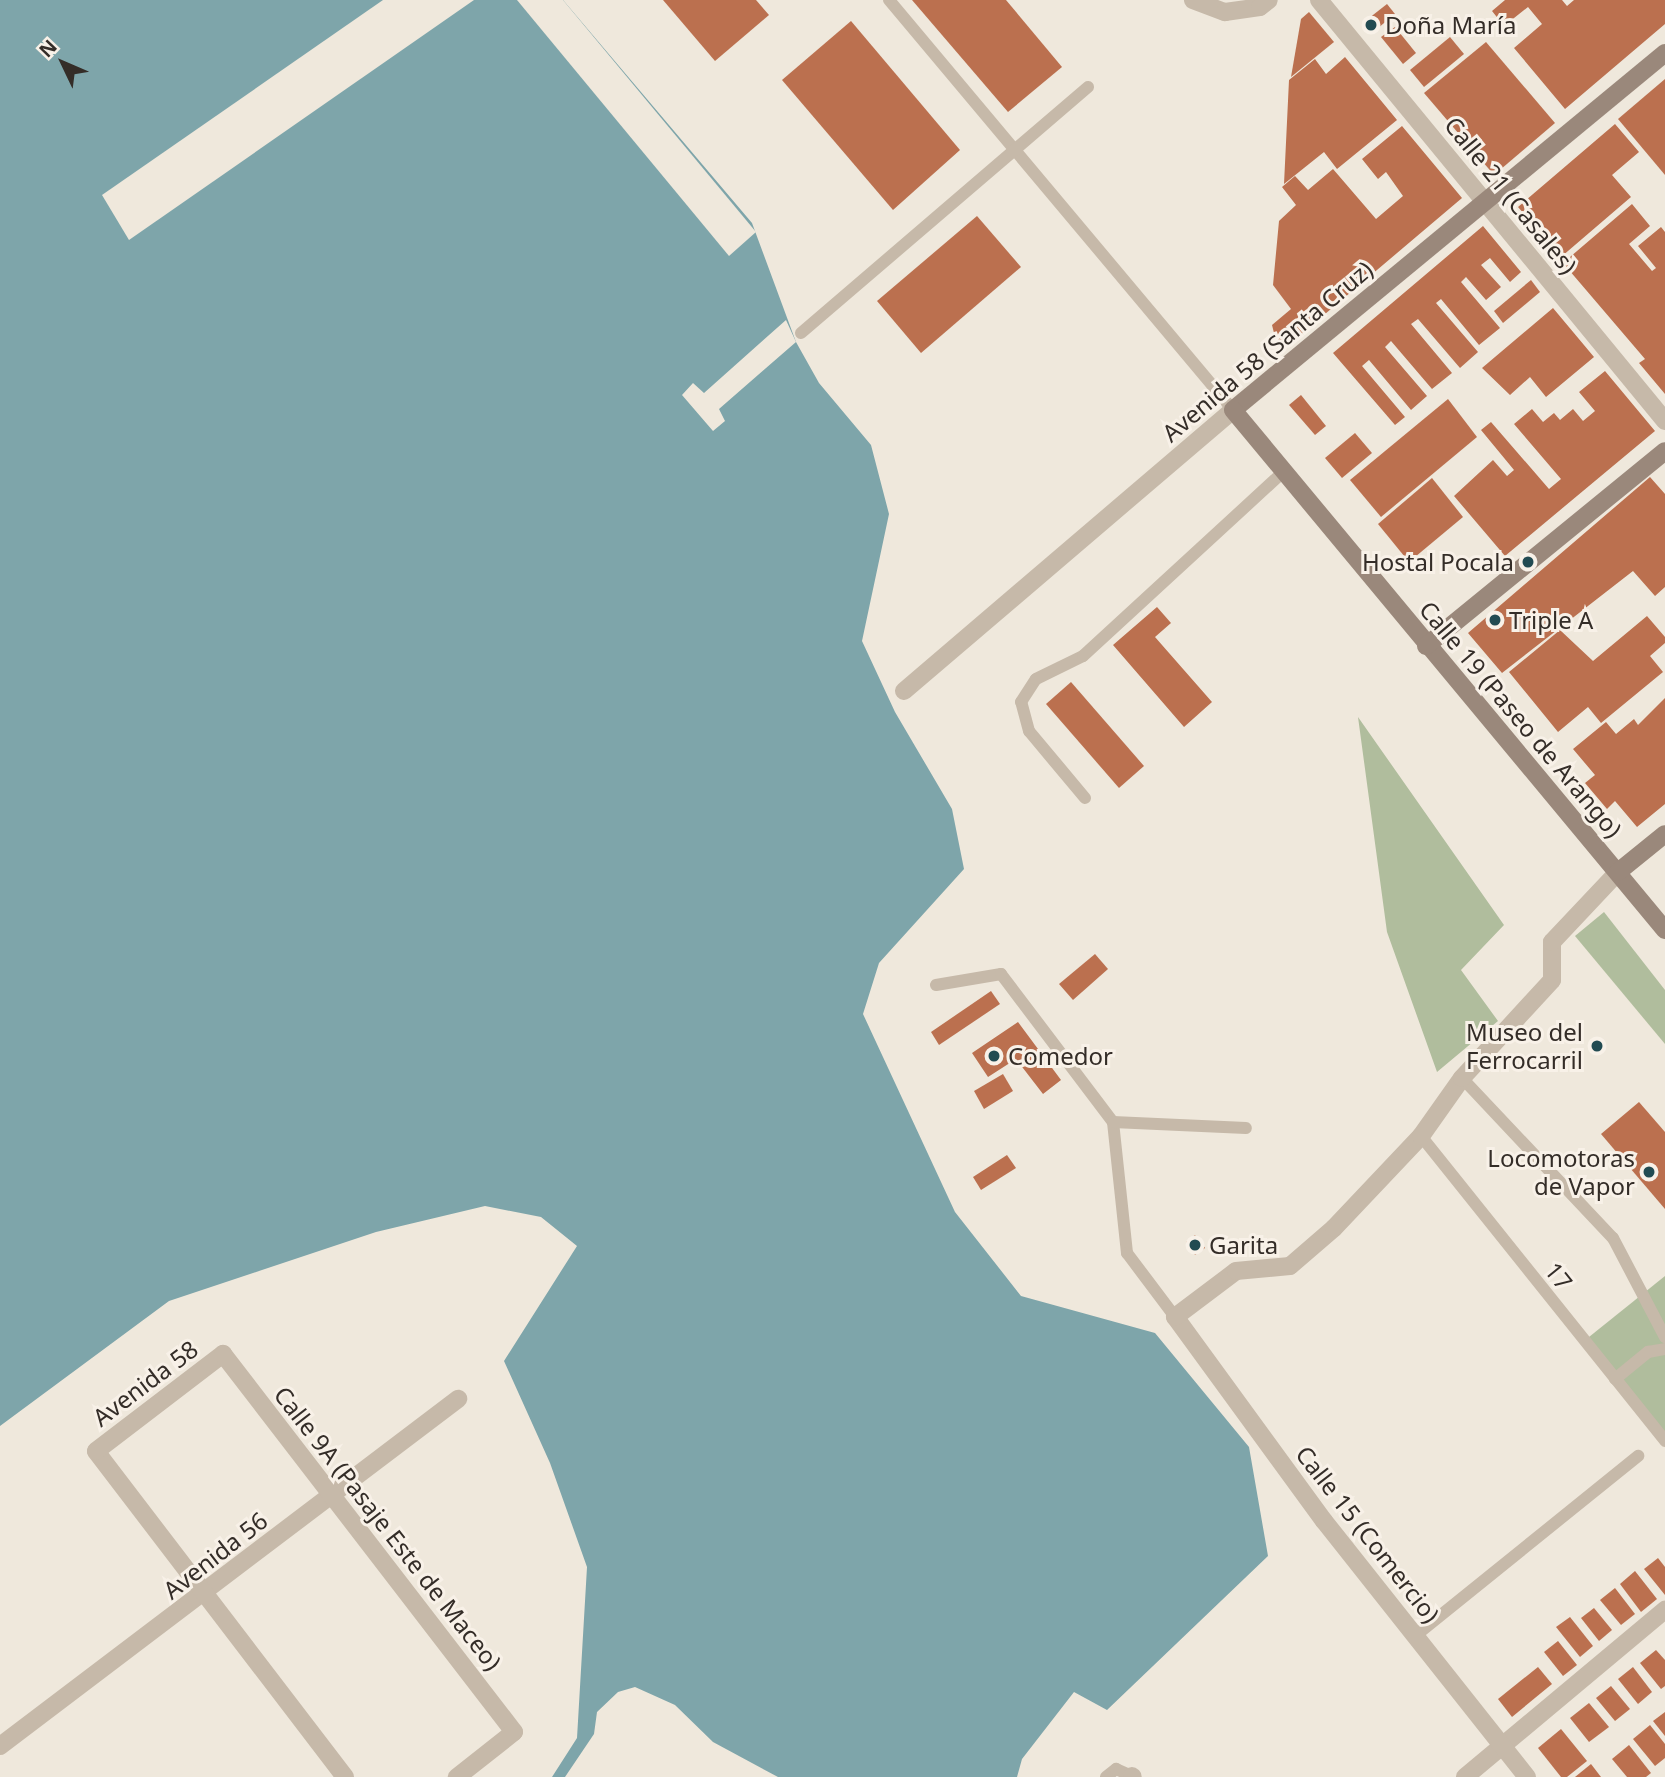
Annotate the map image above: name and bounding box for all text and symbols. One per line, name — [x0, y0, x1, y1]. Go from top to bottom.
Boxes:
place label: Doña María — [1385, 11, 1516, 39]
marker: Doña María — [1363, 17, 1379, 33]
north arrow — [28, 28, 98, 98]
text: N — [33, 34, 63, 63]
street label: Calle 21 (Casales) — [1439, 111, 1583, 279]
street label: Avenida 58 (Santa Cruz) — [1156, 255, 1378, 447]
place label: Hostal Pocala — [1362, 548, 1514, 576]
marker: Hostal Pocala — [1520, 554, 1536, 570]
street label: Calle 19 (Paseo de Arango) — [1414, 595, 1628, 843]
place label: Triple A — [1509, 606, 1593, 634]
marker: Triple A — [1487, 612, 1503, 628]
place label: Museo del Ferrocarril — [1466, 1018, 1583, 1074]
marker: Museo del Ferrocarril — [1589, 1038, 1605, 1054]
place label: Comedor — [1008, 1042, 1113, 1070]
marker: Comedor — [986, 1048, 1002, 1064]
place label: Locomotoras de Vapor — [1487, 1144, 1635, 1200]
marker: Locomotoras de Vapor — [1641, 1164, 1657, 1180]
place label: Garita — [1209, 1231, 1278, 1259]
marker: Garita — [1187, 1237, 1203, 1253]
street label: 17 — [1539, 1256, 1579, 1296]
street label: Avenida 58 — [87, 1334, 203, 1432]
street label: Calle 9A (Pasaje Este de Maceo) — [268, 1380, 508, 1676]
street label: Calle 15 (Comercio) — [1290, 1440, 1446, 1628]
street label: Avenida 56 — [157, 1505, 273, 1605]

